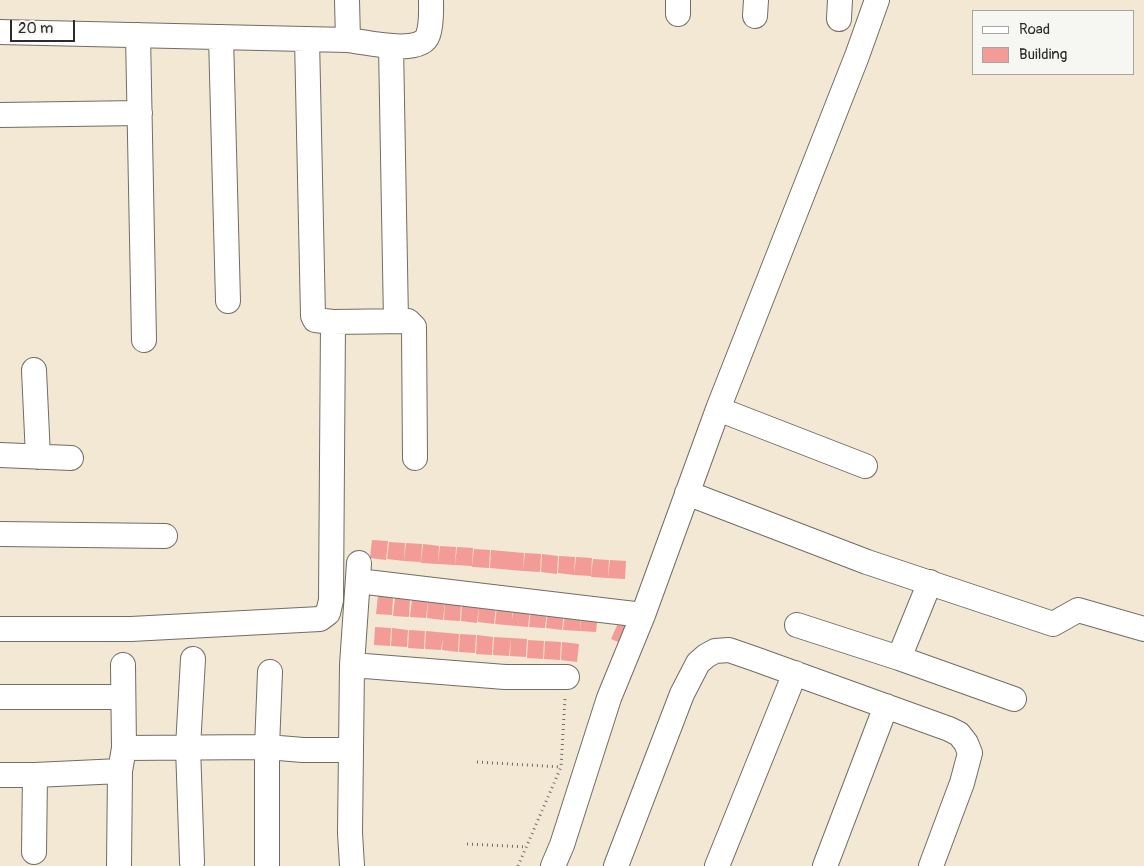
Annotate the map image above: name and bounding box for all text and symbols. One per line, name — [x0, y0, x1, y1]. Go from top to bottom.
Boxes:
scale bar — [12, 10, 78, 42]
legend — [972, 10, 1134, 75]
text: 20 m — [18, 19, 53, 38]
text: Road — [1019, 20, 1050, 39]
text: Building — [1019, 45, 1067, 64]

